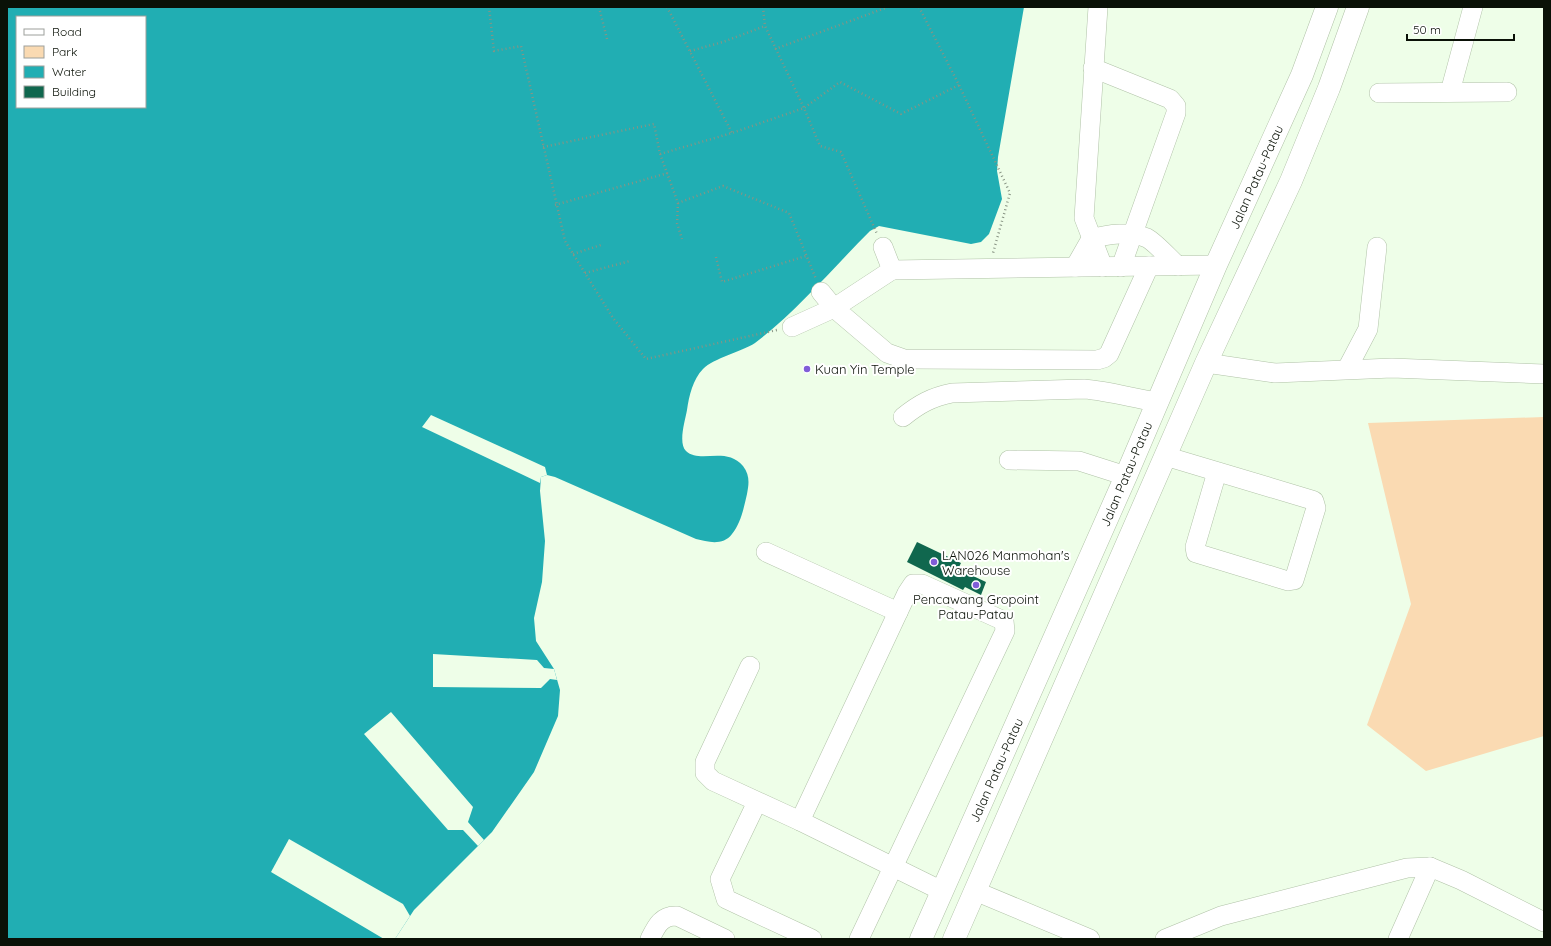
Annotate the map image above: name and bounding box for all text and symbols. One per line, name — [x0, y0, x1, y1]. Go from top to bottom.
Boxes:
legend — [16, 16, 146, 108]
scale bar — [1407, 16, 1514, 42]
text: 50 m — [1413, 22, 1441, 37]
text: Road — [52, 24, 82, 39]
text: Park — [52, 44, 77, 59]
text: Water — [52, 64, 87, 79]
text: Building — [52, 84, 96, 99]
street label: Jalan Patau-Patau — [1226, 122, 1286, 232]
place label: Kuan Yin Temple — [815, 361, 915, 377]
marker: Kuan Yin Temple — [802, 364, 812, 374]
street label: Jalan Patau-Patau — [1097, 419, 1155, 529]
place label: LAN026 Manmohan's Warehouse — [942, 547, 1070, 578]
marker: LAN026 Manmohan's Warehouse — [929, 557, 939, 567]
marker: Pencawang Gropoint Patau-Patau — [971, 580, 981, 590]
place label: Pencawang Gropoint Patau-Patau — [913, 591, 1039, 622]
street label: Jalan Patau-Patau — [966, 715, 1026, 825]

